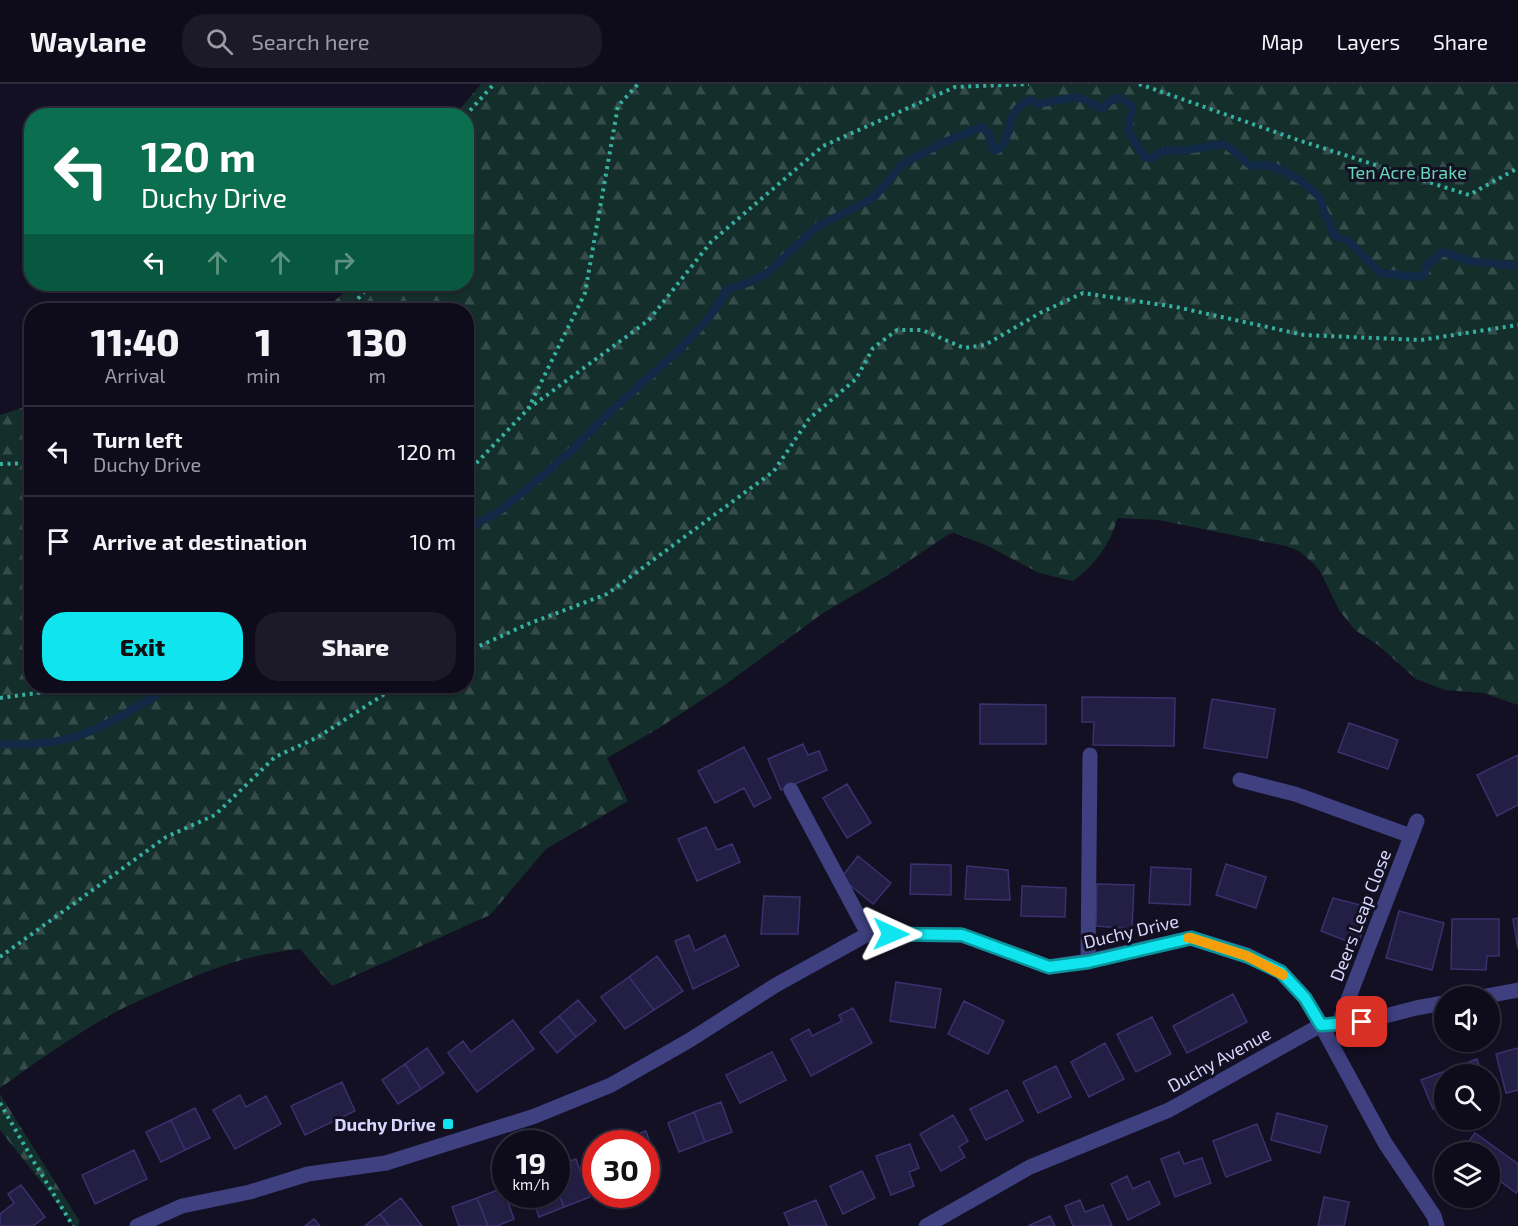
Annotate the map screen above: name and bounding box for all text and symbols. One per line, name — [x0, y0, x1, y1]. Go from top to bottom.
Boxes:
search box — [182, 14, 602, 68]
text: Waylane — [30, 24, 146, 58]
icon: search — [203, 25, 236, 58]
text: Search here — [251, 28, 370, 54]
text: Map — [1261, 29, 1303, 54]
text: Layers — [1336, 29, 1400, 54]
text: Share — [1433, 29, 1488, 54]
text: 120 m — [141, 130, 256, 180]
icon: left — [42, 132, 120, 210]
park label: Ten Acre Brake — [1347, 161, 1467, 183]
text: Duchy Drive — [141, 181, 287, 213]
icon: left — [138, 246, 171, 279]
icon: ahead — [201, 246, 234, 279]
icon: ahead — [264, 246, 297, 279]
icon: right — [327, 246, 360, 279]
text: 11:40 — [91, 320, 180, 363]
text: 1 — [255, 320, 271, 363]
text: 130 — [347, 320, 407, 363]
text: Arrival — [105, 363, 166, 387]
text: min — [246, 363, 280, 387]
text: m — [368, 363, 386, 387]
text: Turn left — [93, 426, 182, 452]
icon: left — [42, 435, 75, 468]
text: 120 m — [397, 438, 456, 464]
text: Duchy Drive — [93, 452, 201, 476]
icon: arrive — [42, 525, 75, 558]
text: Arrive at destination — [93, 528, 307, 554]
text: 10 m — [410, 528, 456, 554]
button: Exit — [42, 612, 243, 681]
button: Share — [255, 612, 456, 681]
street label: Deers Leap Close — [1325, 846, 1395, 984]
position arrow — [859, 902, 923, 966]
street label: Duchy Drive — [1081, 909, 1181, 953]
map controls — [1434, 986, 1500, 1208]
button: sound — [1434, 986, 1500, 1052]
pin — [1336, 996, 1387, 1047]
icon: arrive — [1345, 1005, 1378, 1038]
street label: Duchy Avenue — [1164, 1022, 1274, 1096]
button: search — [1434, 1064, 1500, 1130]
place label: Duchy Drive — [334, 1113, 436, 1135]
marker: Duchy Drive — [441, 1117, 455, 1131]
speed limit sign: 30 — [582, 1130, 660, 1208]
button: layers — [1434, 1142, 1500, 1208]
text: 19 — [516, 1144, 546, 1180]
text: km/h — [512, 1175, 550, 1193]

